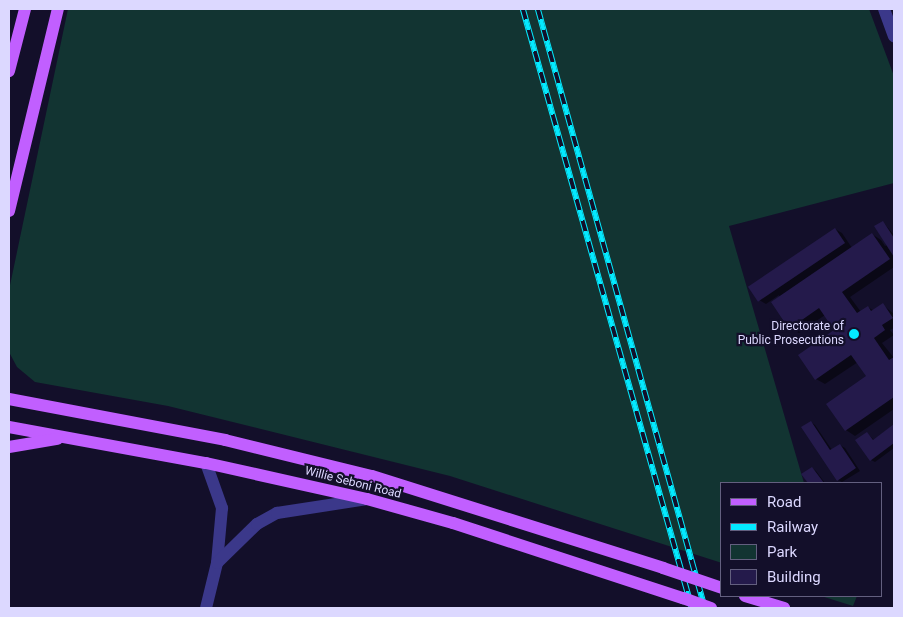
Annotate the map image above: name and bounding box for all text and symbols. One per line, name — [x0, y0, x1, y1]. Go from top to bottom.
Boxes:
place label: Directorate of Public Prosecutions — [738, 320, 844, 348]
marker: Directorate of Public Prosecutions — [848, 328, 860, 340]
street label: Willie Seboni Road — [303, 464, 403, 502]
legend — [720, 482, 883, 597]
text: Road — [767, 493, 801, 511]
text: Railway — [767, 518, 818, 536]
text: Park — [767, 543, 797, 561]
text: Building — [767, 568, 821, 586]

